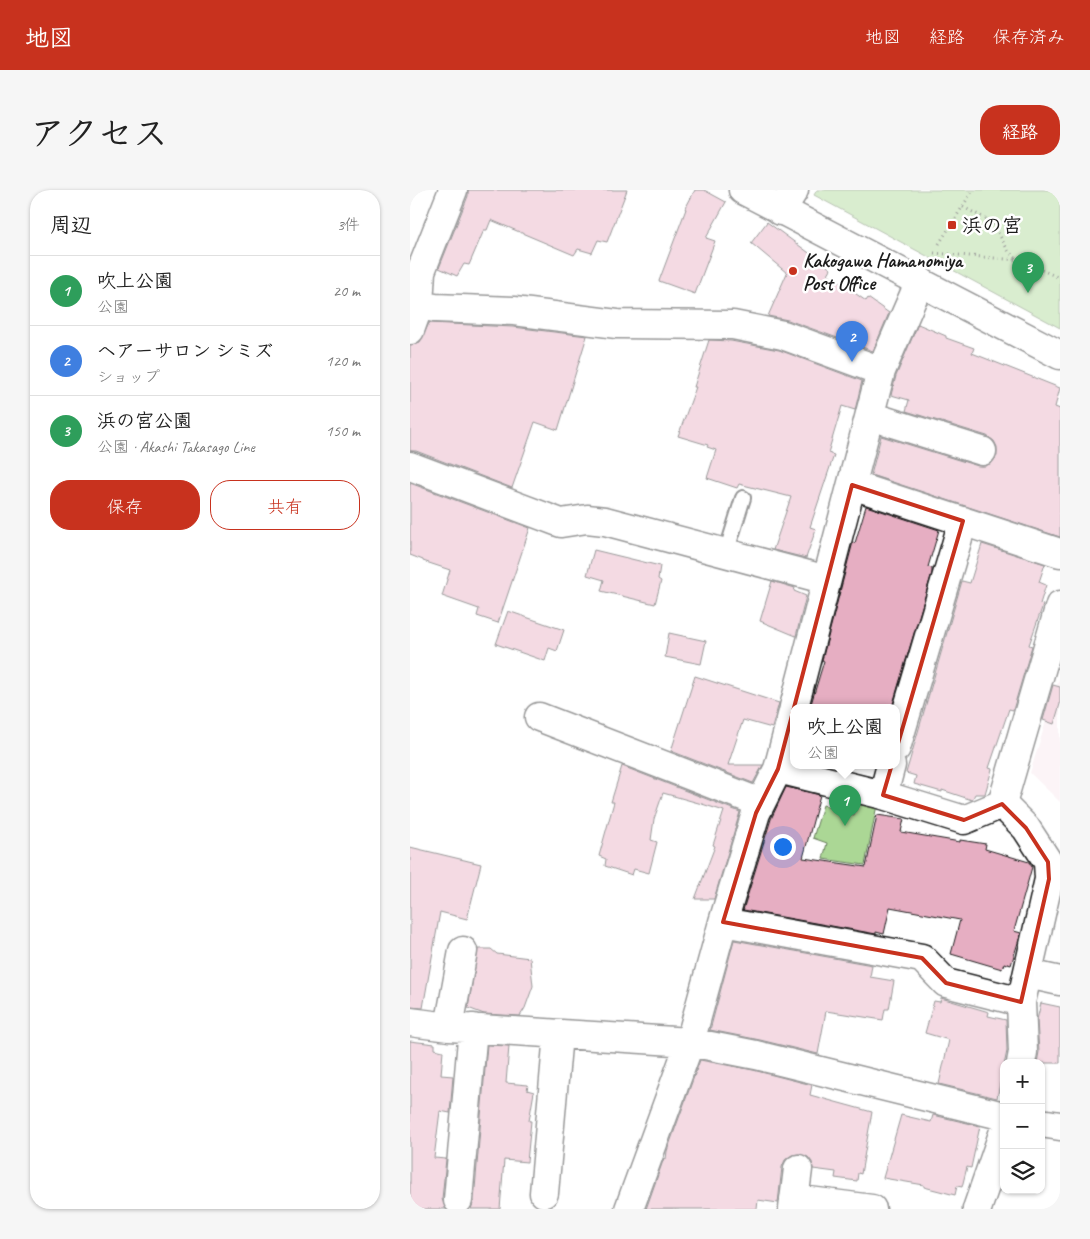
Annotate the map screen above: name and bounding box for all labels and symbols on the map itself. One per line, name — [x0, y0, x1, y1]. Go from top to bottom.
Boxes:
place label: 浜の宮 — [962, 213, 1022, 238]
marker: 浜の宮 — [946, 219, 958, 231]
place label: Kakogawa Hamanomiya Post Office — [803, 248, 964, 296]
pin: 3 — [1012, 252, 1044, 293]
marker: Kakogawa Hamanomiya Post Office — [787, 265, 799, 277]
pin: 2 — [836, 321, 868, 362]
pin: 1 — [829, 785, 861, 826]
your location — [770, 834, 796, 860]

